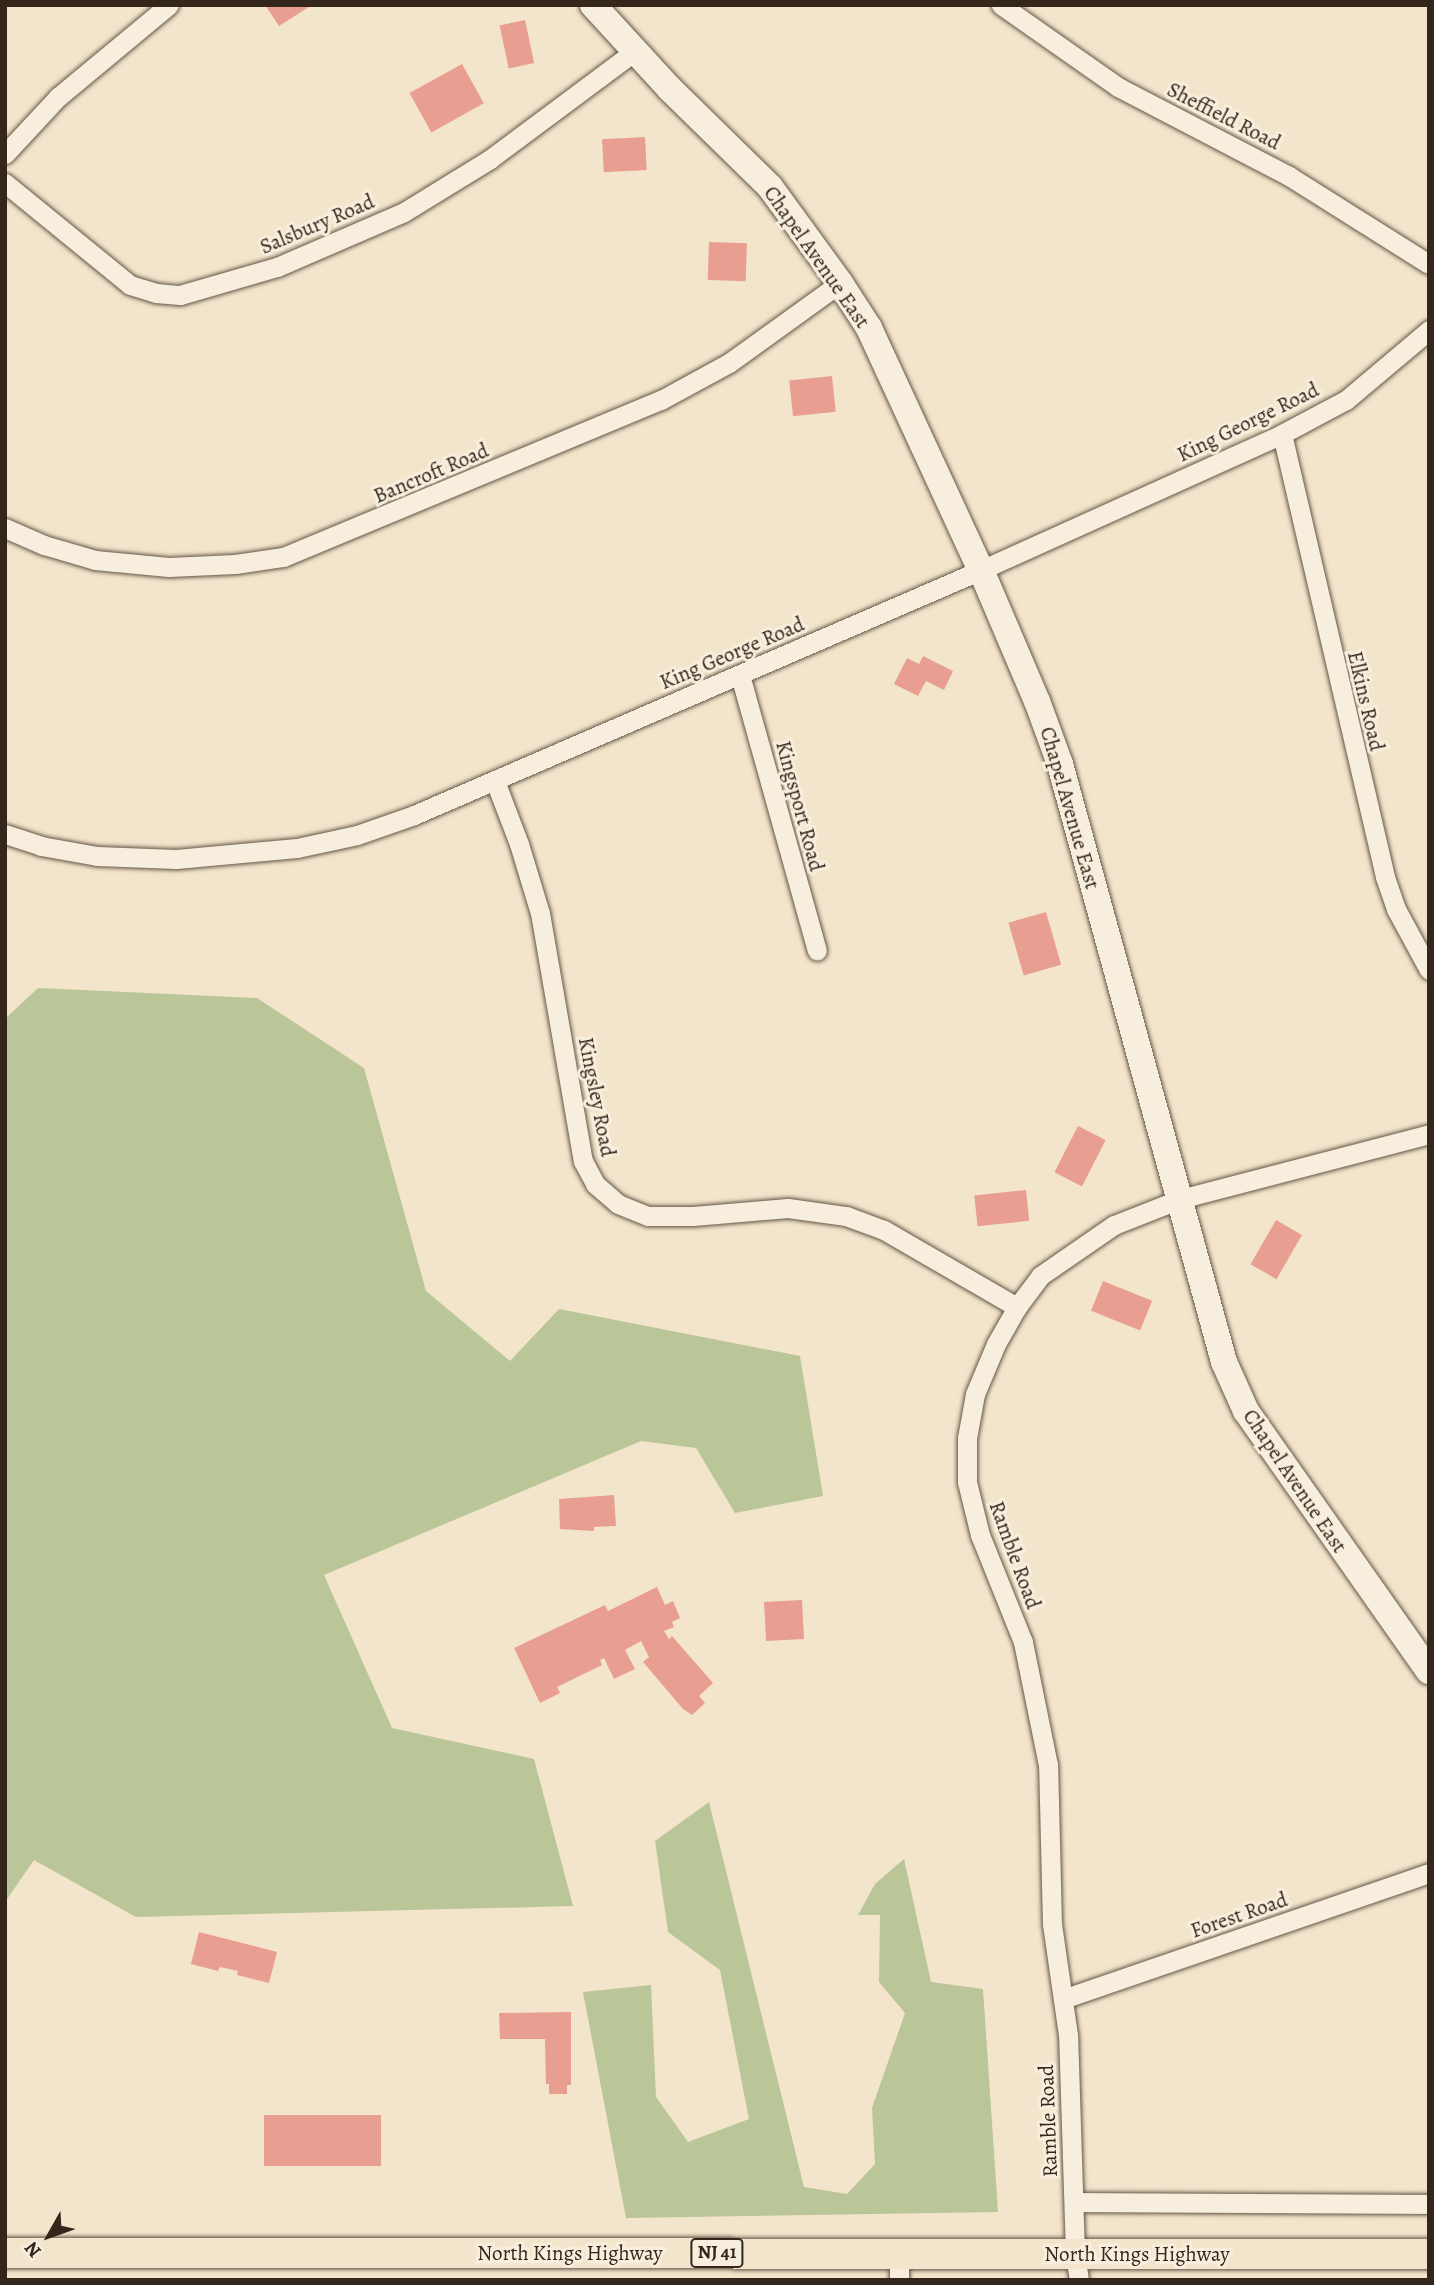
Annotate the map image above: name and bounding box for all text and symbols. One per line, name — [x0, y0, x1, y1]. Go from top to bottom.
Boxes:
street label: Sheffield Road — [1163, 77, 1285, 155]
street label: Chapel Avenue East — [759, 181, 875, 333]
street label: Salsbury Road — [256, 189, 378, 259]
street label: King George Road — [1173, 377, 1323, 467]
street label: Bancroft Road — [370, 437, 492, 509]
street label: King George Road — [656, 611, 808, 695]
street label: Elkins Road — [1342, 649, 1390, 753]
street label: Chapel Avenue East — [1035, 724, 1105, 892]
street label: Kingsport Road — [770, 738, 830, 874]
street label: Kingsley Road — [573, 1035, 621, 1159]
street label: Chapel Avenue East — [1238, 1404, 1352, 1558]
street label: Ramble Road — [984, 1498, 1046, 1612]
street label: Forest Road — [1187, 1887, 1291, 1943]
street label: Ramble Road — [1033, 2064, 1063, 2178]
north arrow — [14, 2201, 84, 2271]
text: N — [19, 2236, 47, 2263]
road number: NJ 41 — [689, 2238, 745, 2268]
street label: North Kings Highway — [477, 2240, 663, 2266]
street label: North Kings Highway — [1044, 2241, 1230, 2267]

